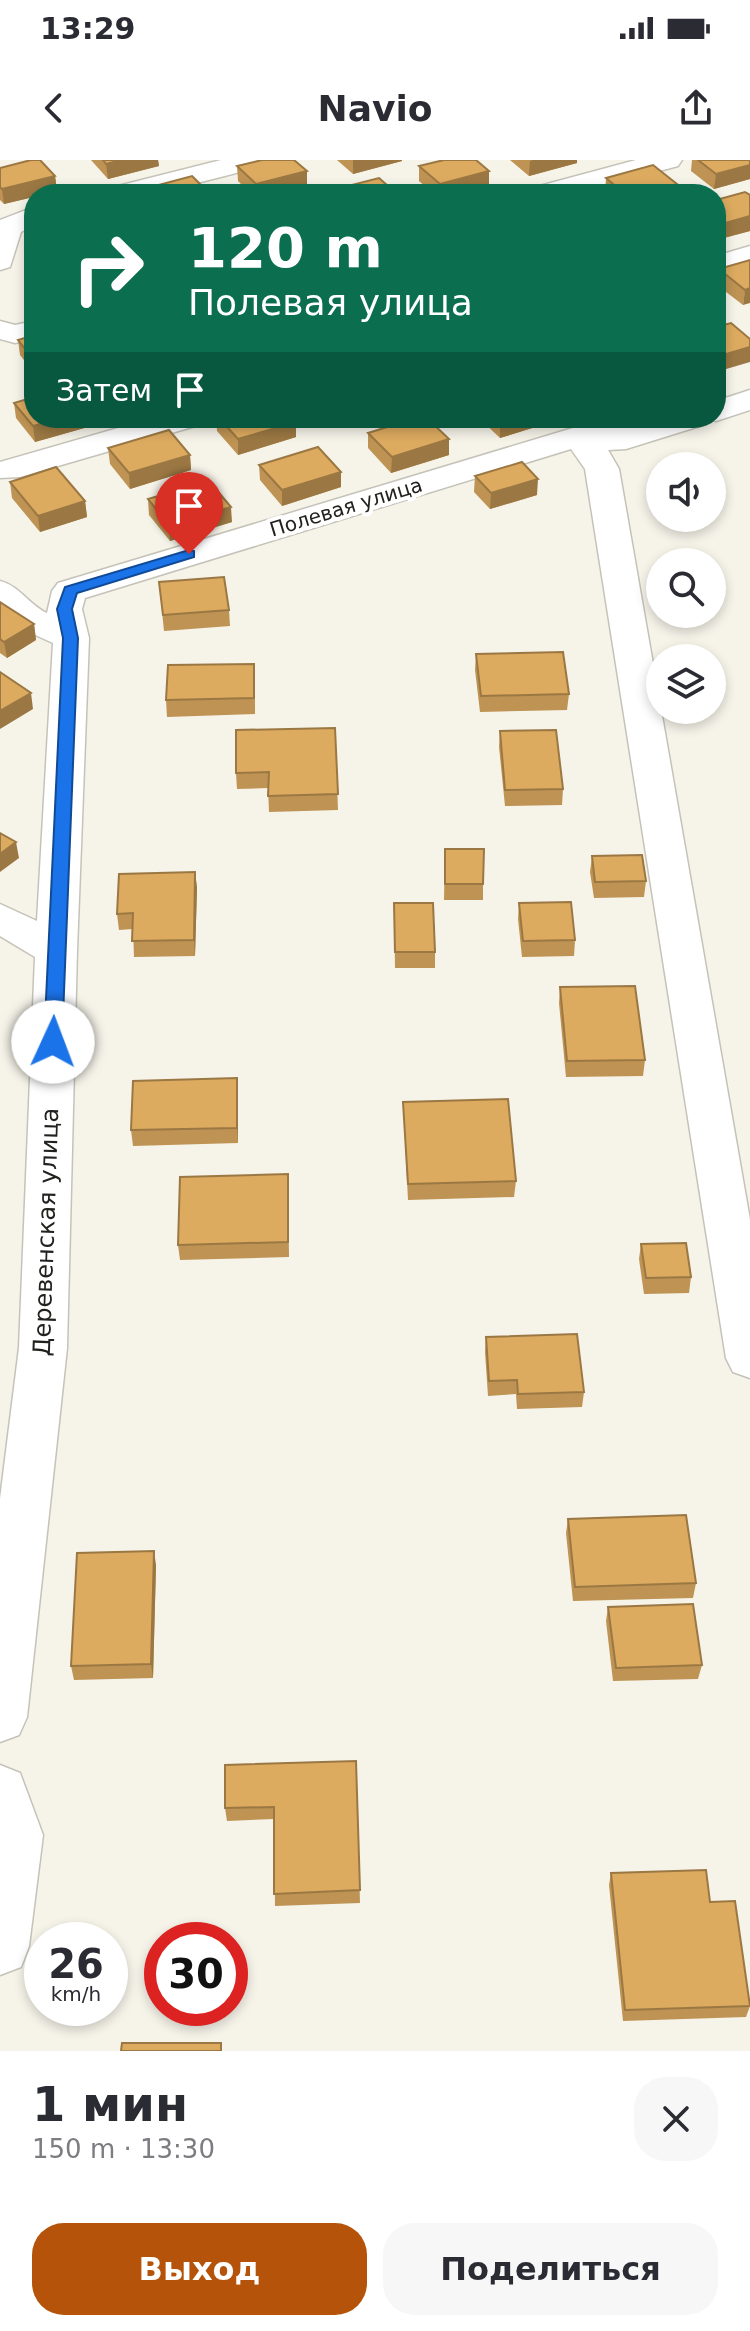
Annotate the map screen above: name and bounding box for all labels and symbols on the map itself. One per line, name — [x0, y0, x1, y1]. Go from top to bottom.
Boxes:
pin — [155, 472, 223, 554]
street label: Полевая улица — [267, 472, 425, 542]
position arrow — [11, 1000, 95, 1084]
street label: Деревенская улица — [28, 1107, 64, 1357]
speed limit sign: 30 — [144, 1922, 248, 2026]

